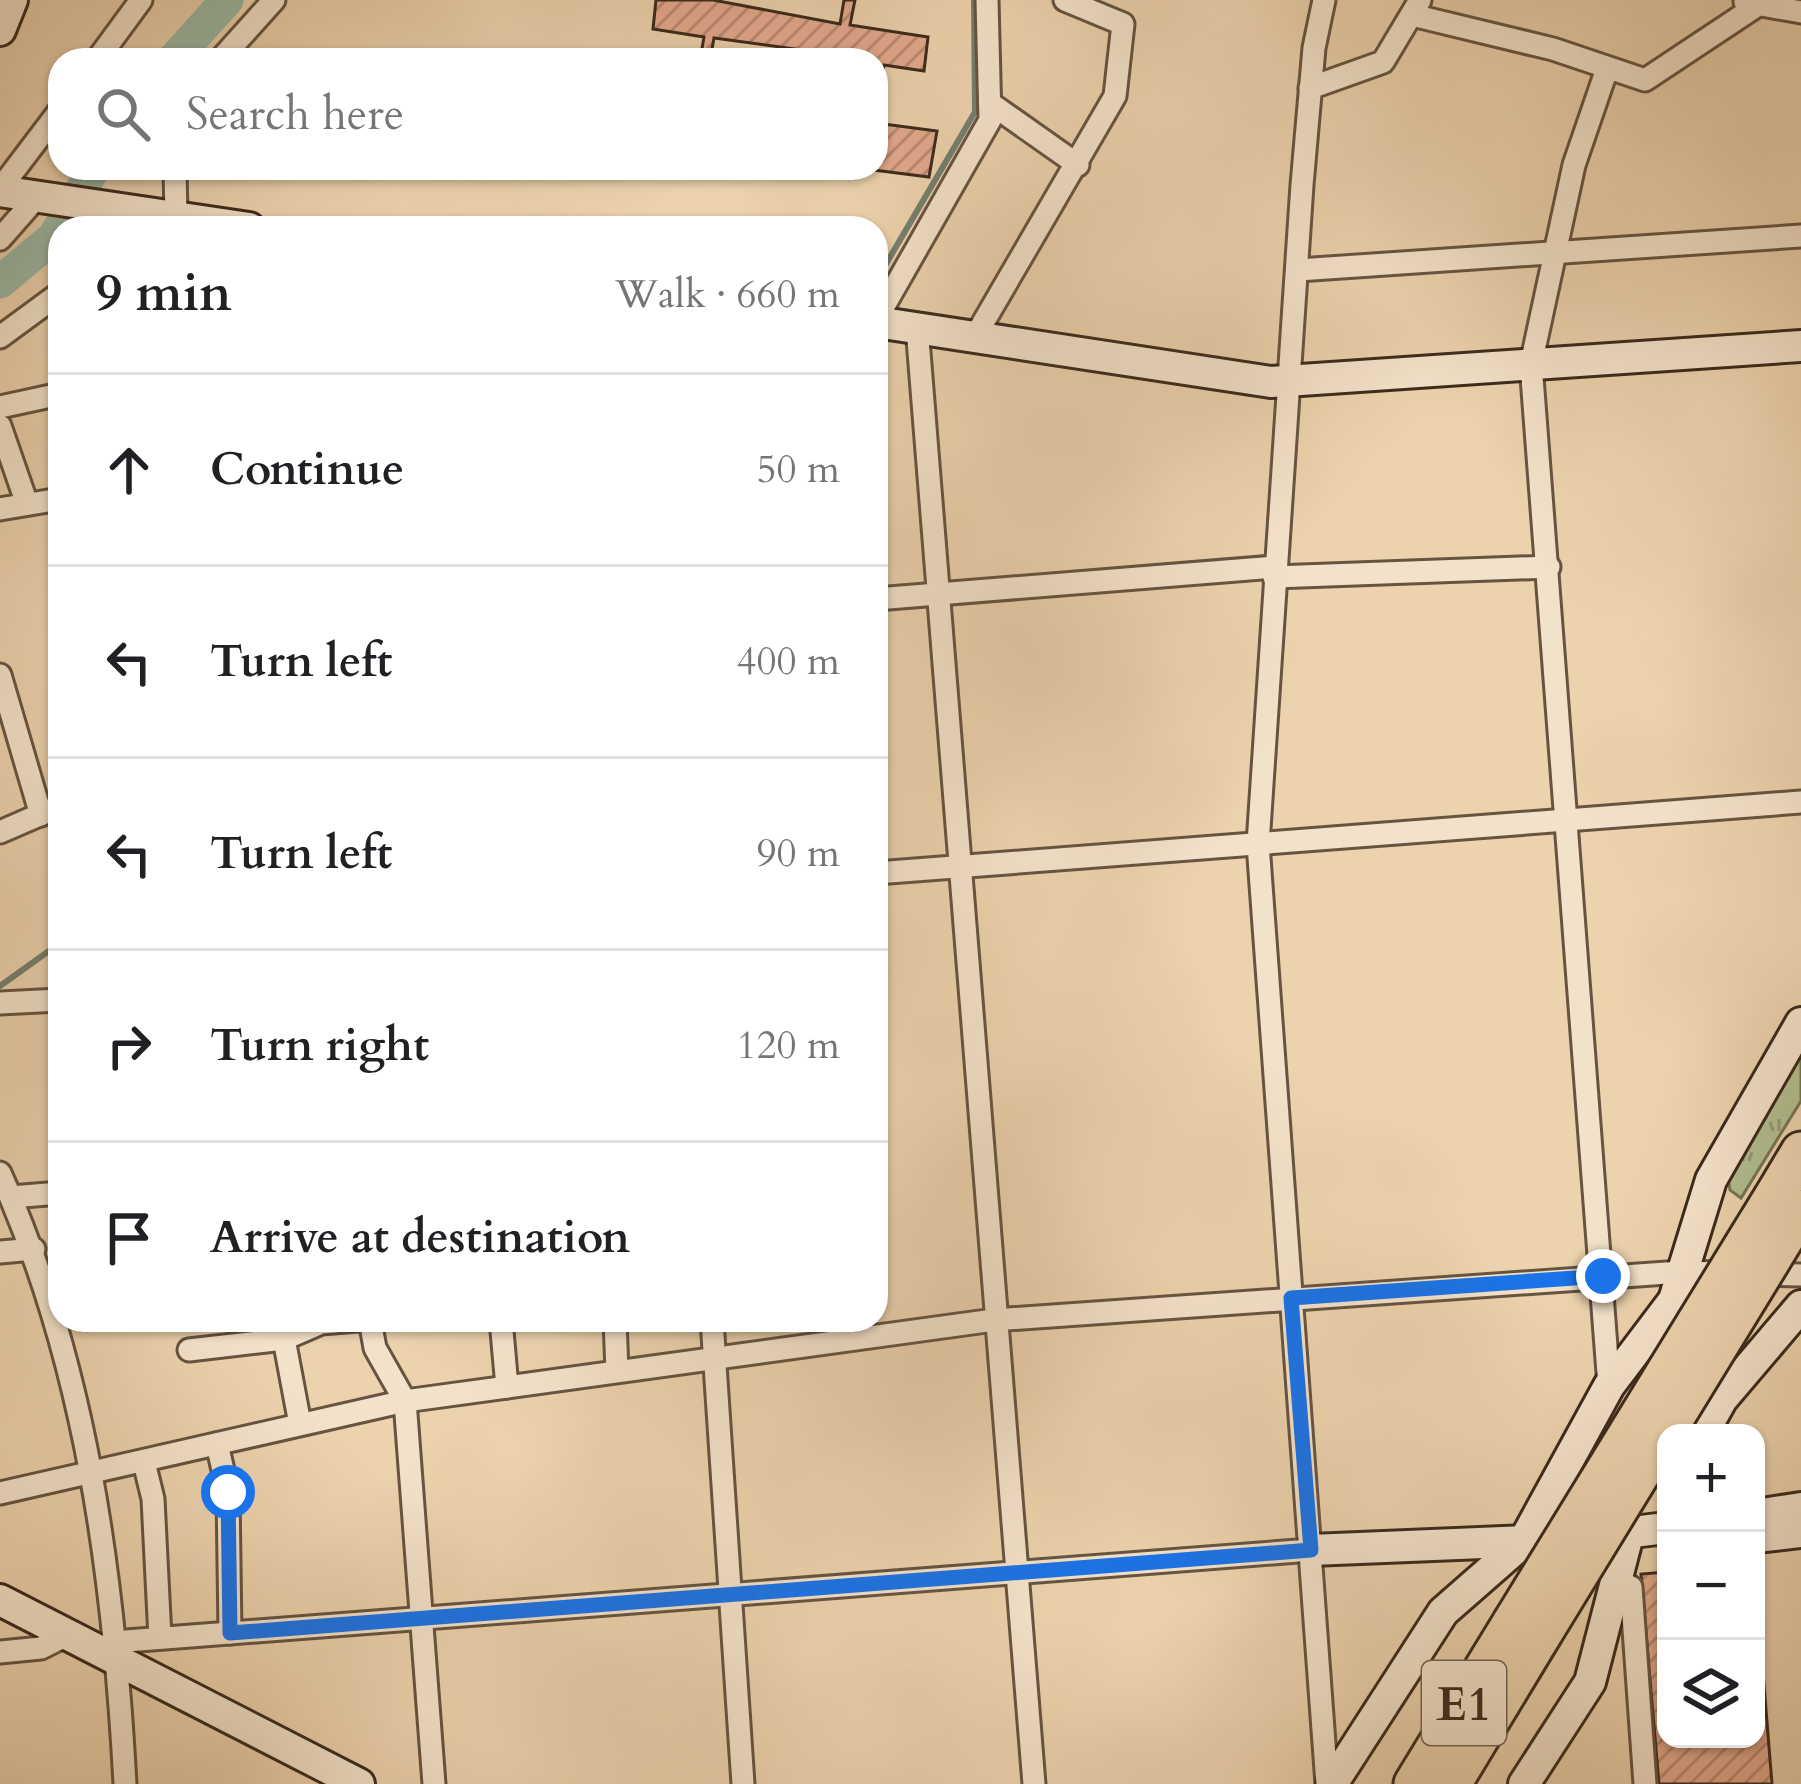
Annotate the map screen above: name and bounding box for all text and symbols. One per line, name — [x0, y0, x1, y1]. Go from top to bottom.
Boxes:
search box — [48, 48, 888, 180]
icon: search — [90, 81, 156, 147]
text: Search here — [186, 84, 404, 145]
text: 9 min — [96, 259, 232, 329]
text: Walk · 660 m — [615, 268, 840, 321]
icon: ahead — [96, 437, 162, 503]
text: Continue — [210, 439, 404, 500]
text: 50 m — [757, 443, 840, 496]
icon: left — [96, 629, 162, 695]
text: Turn left — [210, 631, 392, 692]
text: 400 m — [737, 635, 840, 688]
icon: left — [96, 821, 162, 887]
text: Turn left — [210, 823, 392, 884]
text: 90 m — [757, 827, 840, 880]
icon: right — [96, 1013, 162, 1079]
text: Turn right — [210, 1015, 429, 1076]
text: 120 m — [737, 1019, 840, 1072]
icon: arrive — [96, 1205, 162, 1271]
text: Arrive at destination — [210, 1207, 630, 1268]
route end — [1576, 1249, 1630, 1303]
map controls — [1657, 1424, 1765, 1748]
button: + — [1657, 1424, 1765, 1532]
route start — [201, 1465, 255, 1519]
button: − — [1657, 1532, 1765, 1640]
button: layers — [1657, 1640, 1765, 1748]
road number: E1 — [1422, 1661, 1506, 1745]

